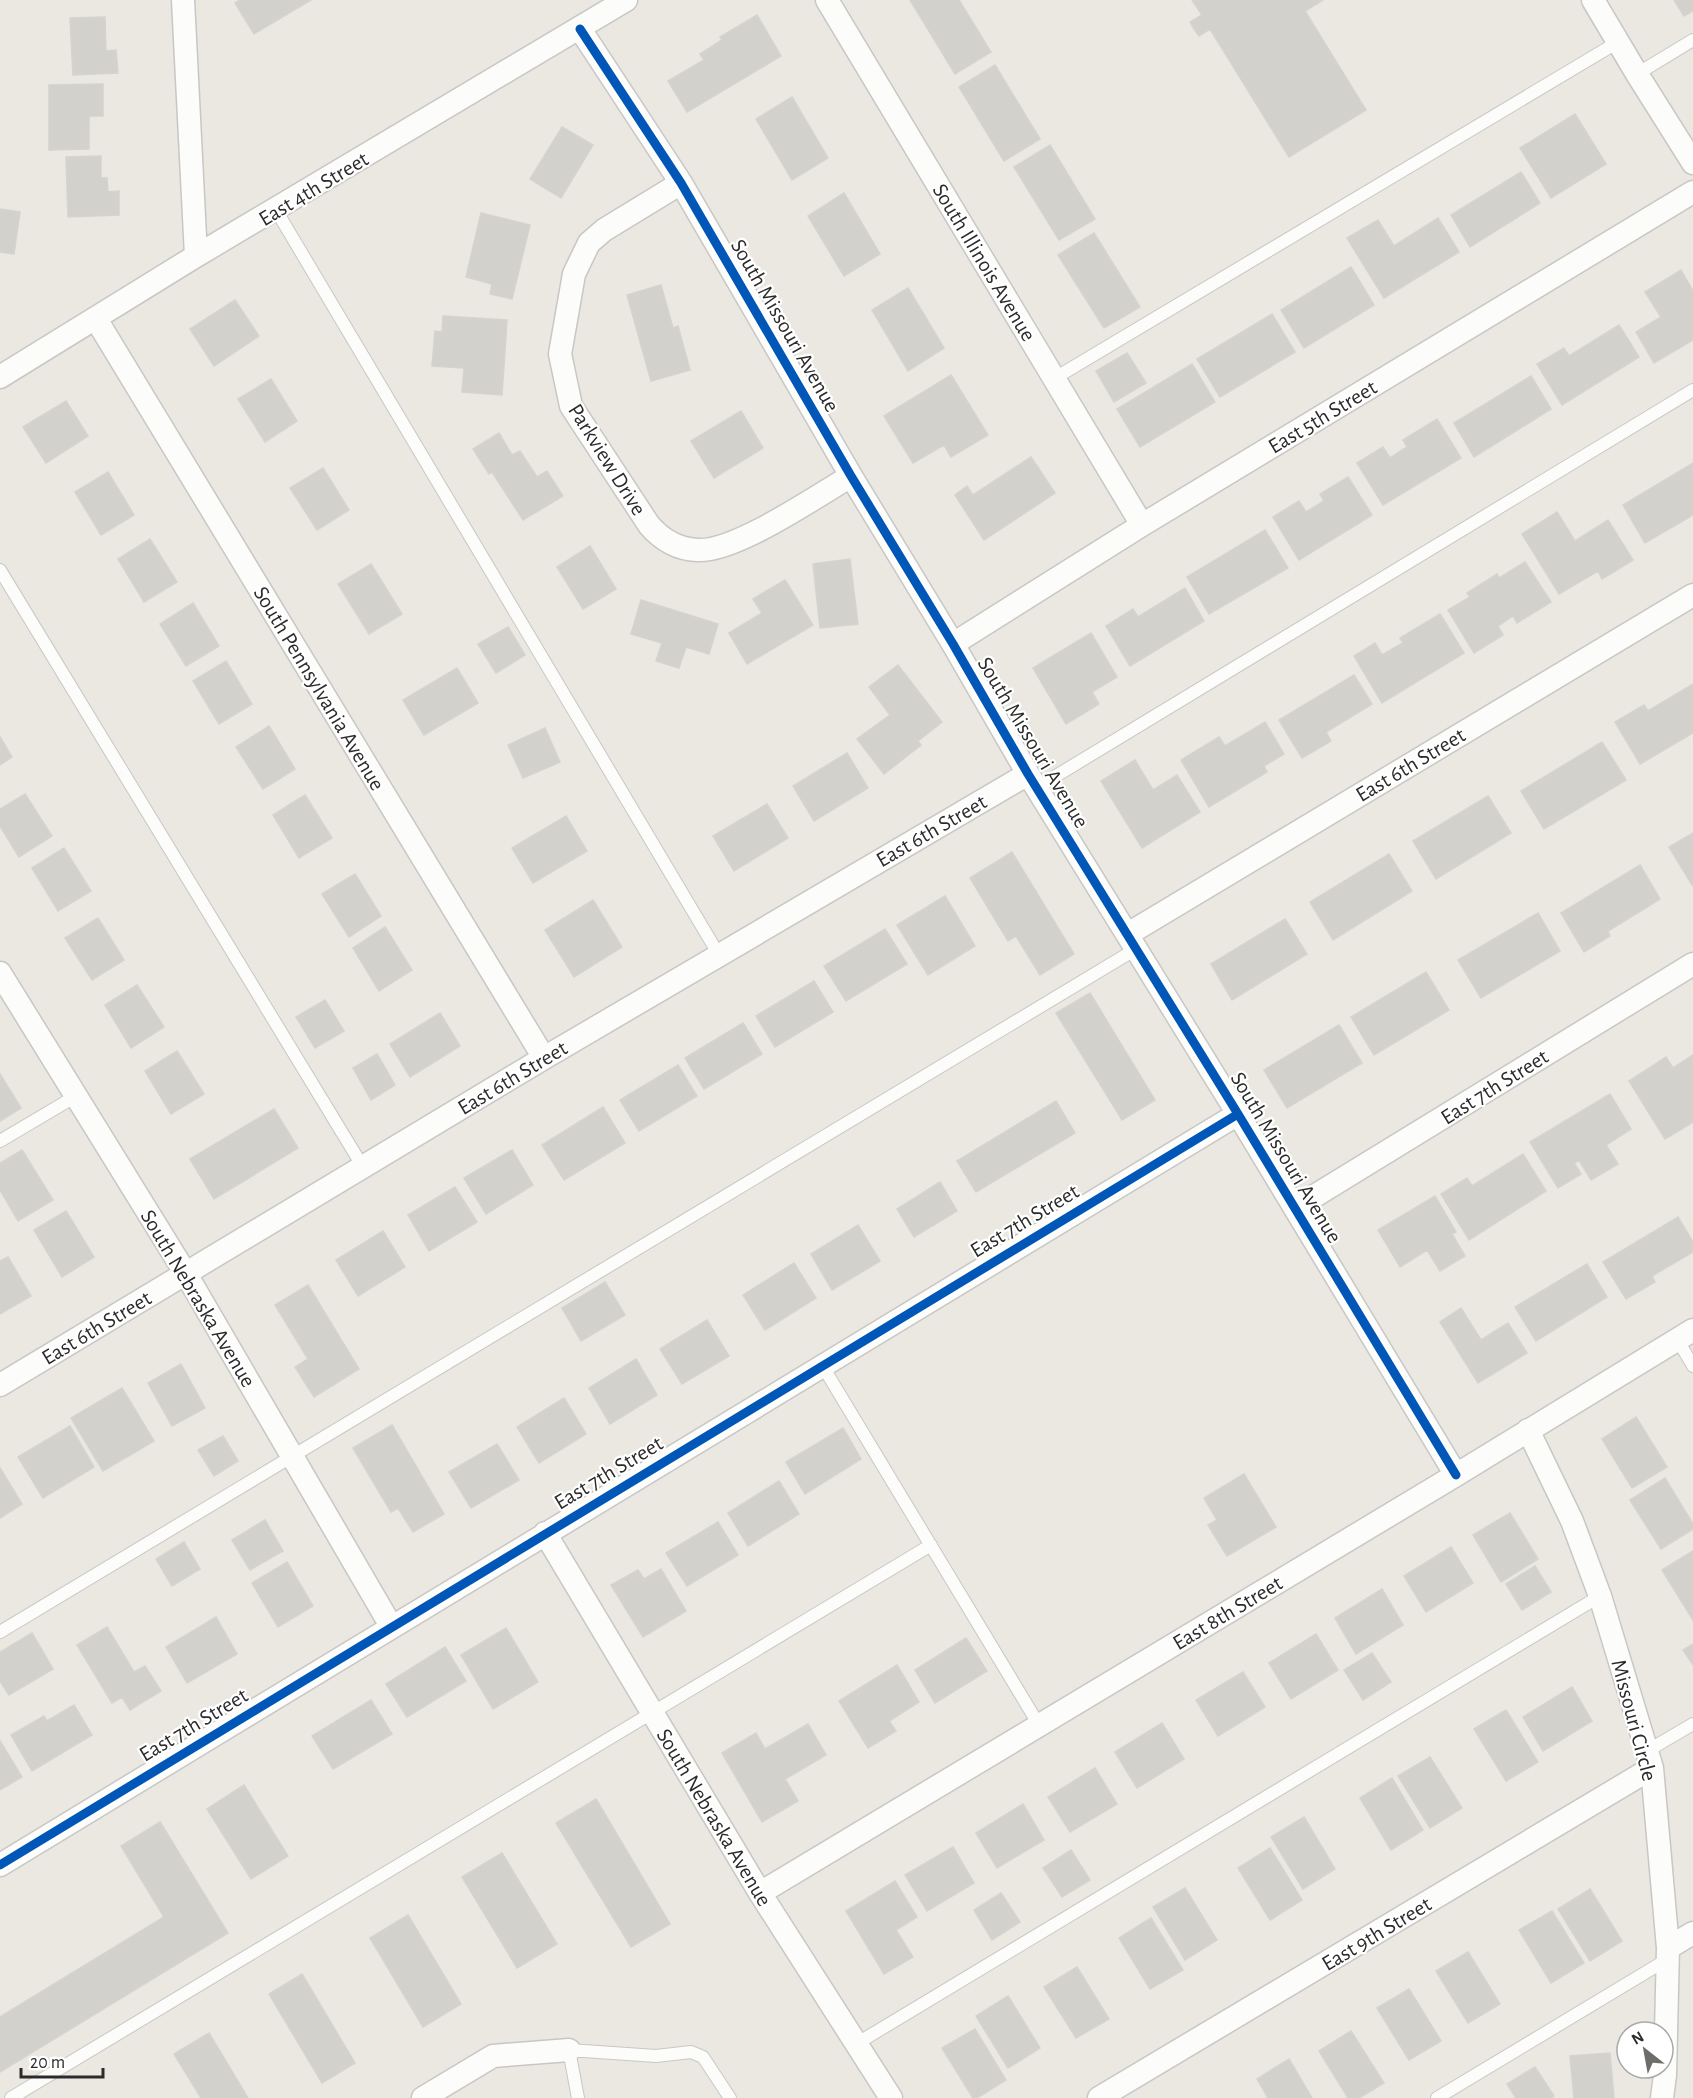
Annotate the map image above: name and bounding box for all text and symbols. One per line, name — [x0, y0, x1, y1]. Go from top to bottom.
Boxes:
street label: East 4th Street — [255, 148, 372, 230]
street label: South Illinois Avenue — [928, 180, 1040, 345]
street label: South Missouri Avenue — [727, 236, 843, 415]
street label: East 5th Street — [1264, 376, 1381, 458]
street label: Parkview Drive — [564, 400, 650, 519]
street label: South Pennsylvania Avenue — [250, 583, 389, 794]
street label: South Missouri Avenue — [973, 653, 1093, 832]
street label: East 6th Street — [1352, 724, 1469, 806]
street label: East 6th Street — [873, 791, 990, 871]
street label: East 6th Street — [454, 1037, 571, 1119]
street label: East 7th Street — [1437, 1045, 1552, 1129]
street label: South Missouri Avenue — [1226, 1068, 1346, 1247]
street label: East 7th Street — [966, 1180, 1083, 1262]
street label: South Nebraska Avenue — [137, 1206, 260, 1391]
street label: East 6th Street — [38, 1287, 155, 1369]
street label: East 7th Street — [550, 1432, 667, 1514]
street label: East 8th Street — [1169, 1572, 1286, 1654]
street label: Missouri Circle — [1607, 1657, 1661, 1783]
street label: East 7th Street — [135, 1684, 252, 1766]
street label: South Nebraska Avenue — [653, 1725, 776, 1910]
street label: East 9th Street — [1318, 1893, 1435, 1975]
north arrow — [1615, 2020, 1675, 2080]
text: N — [1629, 2028, 1647, 2048]
scale bar — [21, 2041, 104, 2079]
text: 20 m — [30, 2054, 65, 2072]

